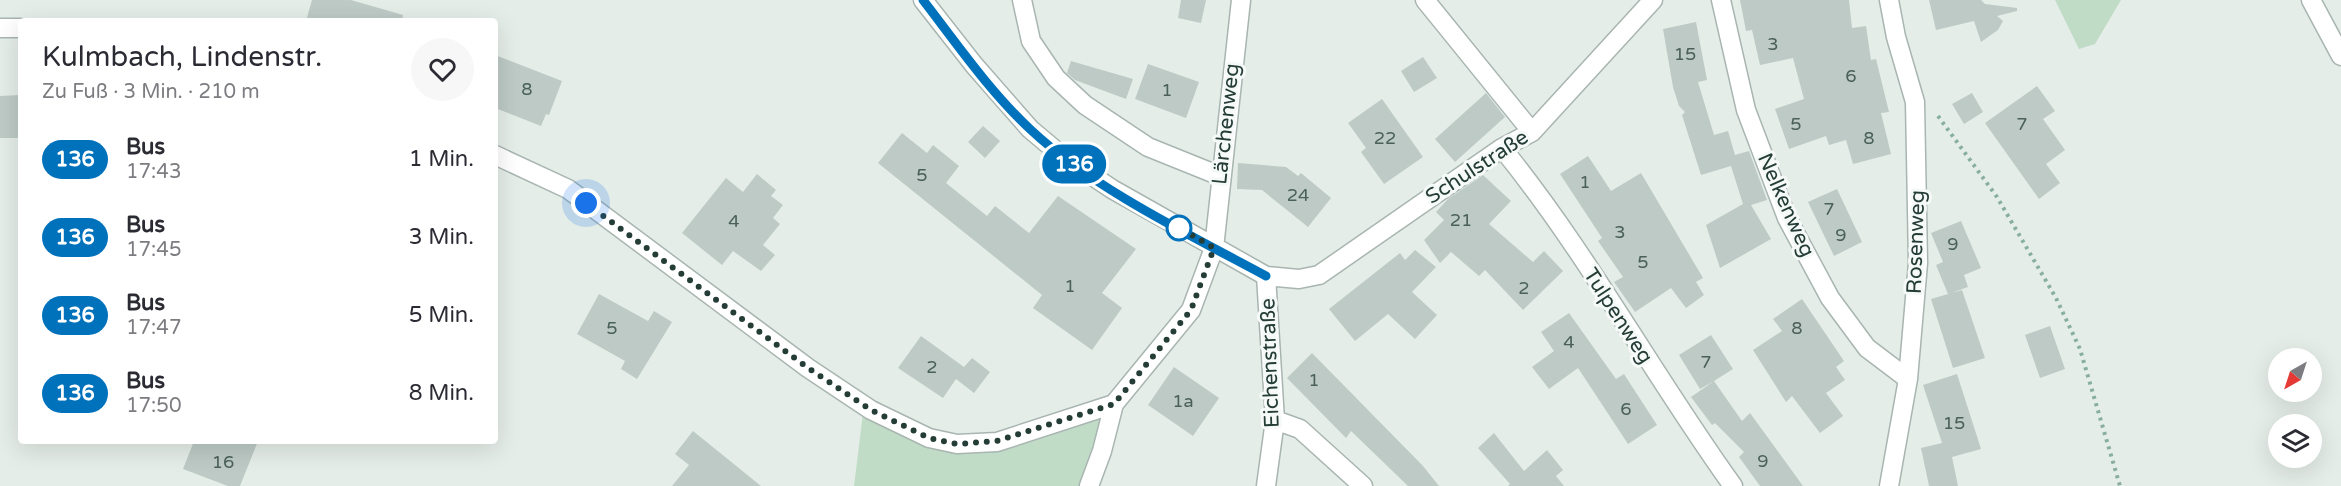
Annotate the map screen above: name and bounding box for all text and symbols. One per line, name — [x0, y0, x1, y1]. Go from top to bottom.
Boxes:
house number: 3 — [1767, 33, 1779, 55]
button: heart — [411, 38, 474, 101]
text: Kulmbach, Lindenstr. — [42, 40, 322, 74]
house number: 15 — [1674, 43, 1696, 65]
street label: Lärchenweg — [1207, 62, 1245, 186]
house number: 6 — [1845, 65, 1857, 87]
house number: 8 — [521, 78, 533, 100]
house number: 1 — [1161, 79, 1173, 101]
text: Zu Fuß · 3 Min. · 210 m — [42, 80, 260, 104]
house number: 5 — [1790, 113, 1802, 135]
house number: 7 — [2016, 113, 2028, 135]
street label: Schulstraße — [1421, 124, 1533, 209]
house number: 22 — [1374, 127, 1396, 149]
house number: 8 — [1863, 127, 1875, 149]
text: Bus — [126, 134, 165, 160]
line badge: 136 — [1040, 144, 1108, 184]
text: 1 Min. — [409, 146, 474, 172]
text: 136 — [55, 147, 95, 172]
street label: Nelkenweg — [1752, 149, 1820, 261]
text: 136 — [1054, 152, 1094, 177]
text: 17:43 — [126, 160, 181, 184]
house number: 5 — [916, 164, 928, 186]
house number: 1 — [1579, 171, 1591, 193]
house number: 24 — [1287, 184, 1309, 206]
your location — [571, 188, 601, 218]
street label: Rosenweg — [1902, 190, 1930, 294]
house number: 7 — [1823, 198, 1835, 220]
house number: 21 — [1450, 209, 1472, 231]
house number: 4 — [728, 210, 740, 232]
text: Bus — [126, 212, 165, 238]
unlabelled marker — [1166, 215, 1192, 241]
house number: 3 — [1614, 221, 1626, 243]
text: 3 Min. — [409, 224, 474, 250]
house number: 9 — [1835, 224, 1847, 246]
text: 136 — [55, 225, 95, 250]
house number: 9 — [1947, 233, 1959, 255]
text: 17:45 — [126, 238, 181, 262]
house number: 5 — [1637, 251, 1649, 273]
street label: Tulpenweg — [1578, 264, 1658, 368]
house number: 1 — [1064, 275, 1076, 297]
house number: 2 — [1518, 277, 1530, 299]
text: Bus — [126, 290, 165, 316]
street label: Eichenstraße — [1255, 298, 1285, 428]
text: 5 Min. — [409, 302, 474, 328]
text: 136 — [55, 303, 95, 328]
text: 17:47 — [126, 316, 181, 340]
house number: 5 — [606, 317, 618, 339]
house number: 8 — [1791, 317, 1803, 339]
house number: 4 — [1563, 331, 1575, 353]
north arrow — [2268, 348, 2322, 402]
map controls — [2268, 348, 2322, 468]
house number: 7 — [1700, 351, 1712, 373]
house number: 2 — [926, 356, 938, 378]
text: Bus — [126, 368, 165, 394]
house number: 1 — [1308, 369, 1320, 391]
text: 8 Min. — [409, 380, 474, 406]
text: 136 — [55, 381, 95, 406]
house number: 1a — [1172, 390, 1194, 412]
text: 17:50 — [126, 394, 181, 418]
house number: 6 — [1620, 398, 1632, 420]
house number: 15 — [1943, 412, 1965, 434]
button: layers — [2268, 414, 2322, 468]
house number: 9 — [1757, 450, 1769, 472]
house number: 16 — [212, 451, 234, 473]

